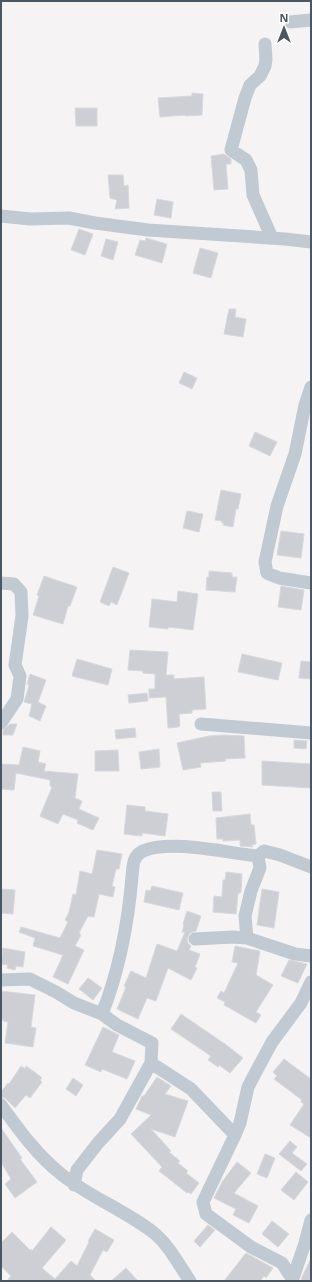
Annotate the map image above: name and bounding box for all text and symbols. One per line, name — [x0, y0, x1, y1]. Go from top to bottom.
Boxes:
north arrow — [264, 8, 304, 48]
text: N — [280, 10, 288, 25]

